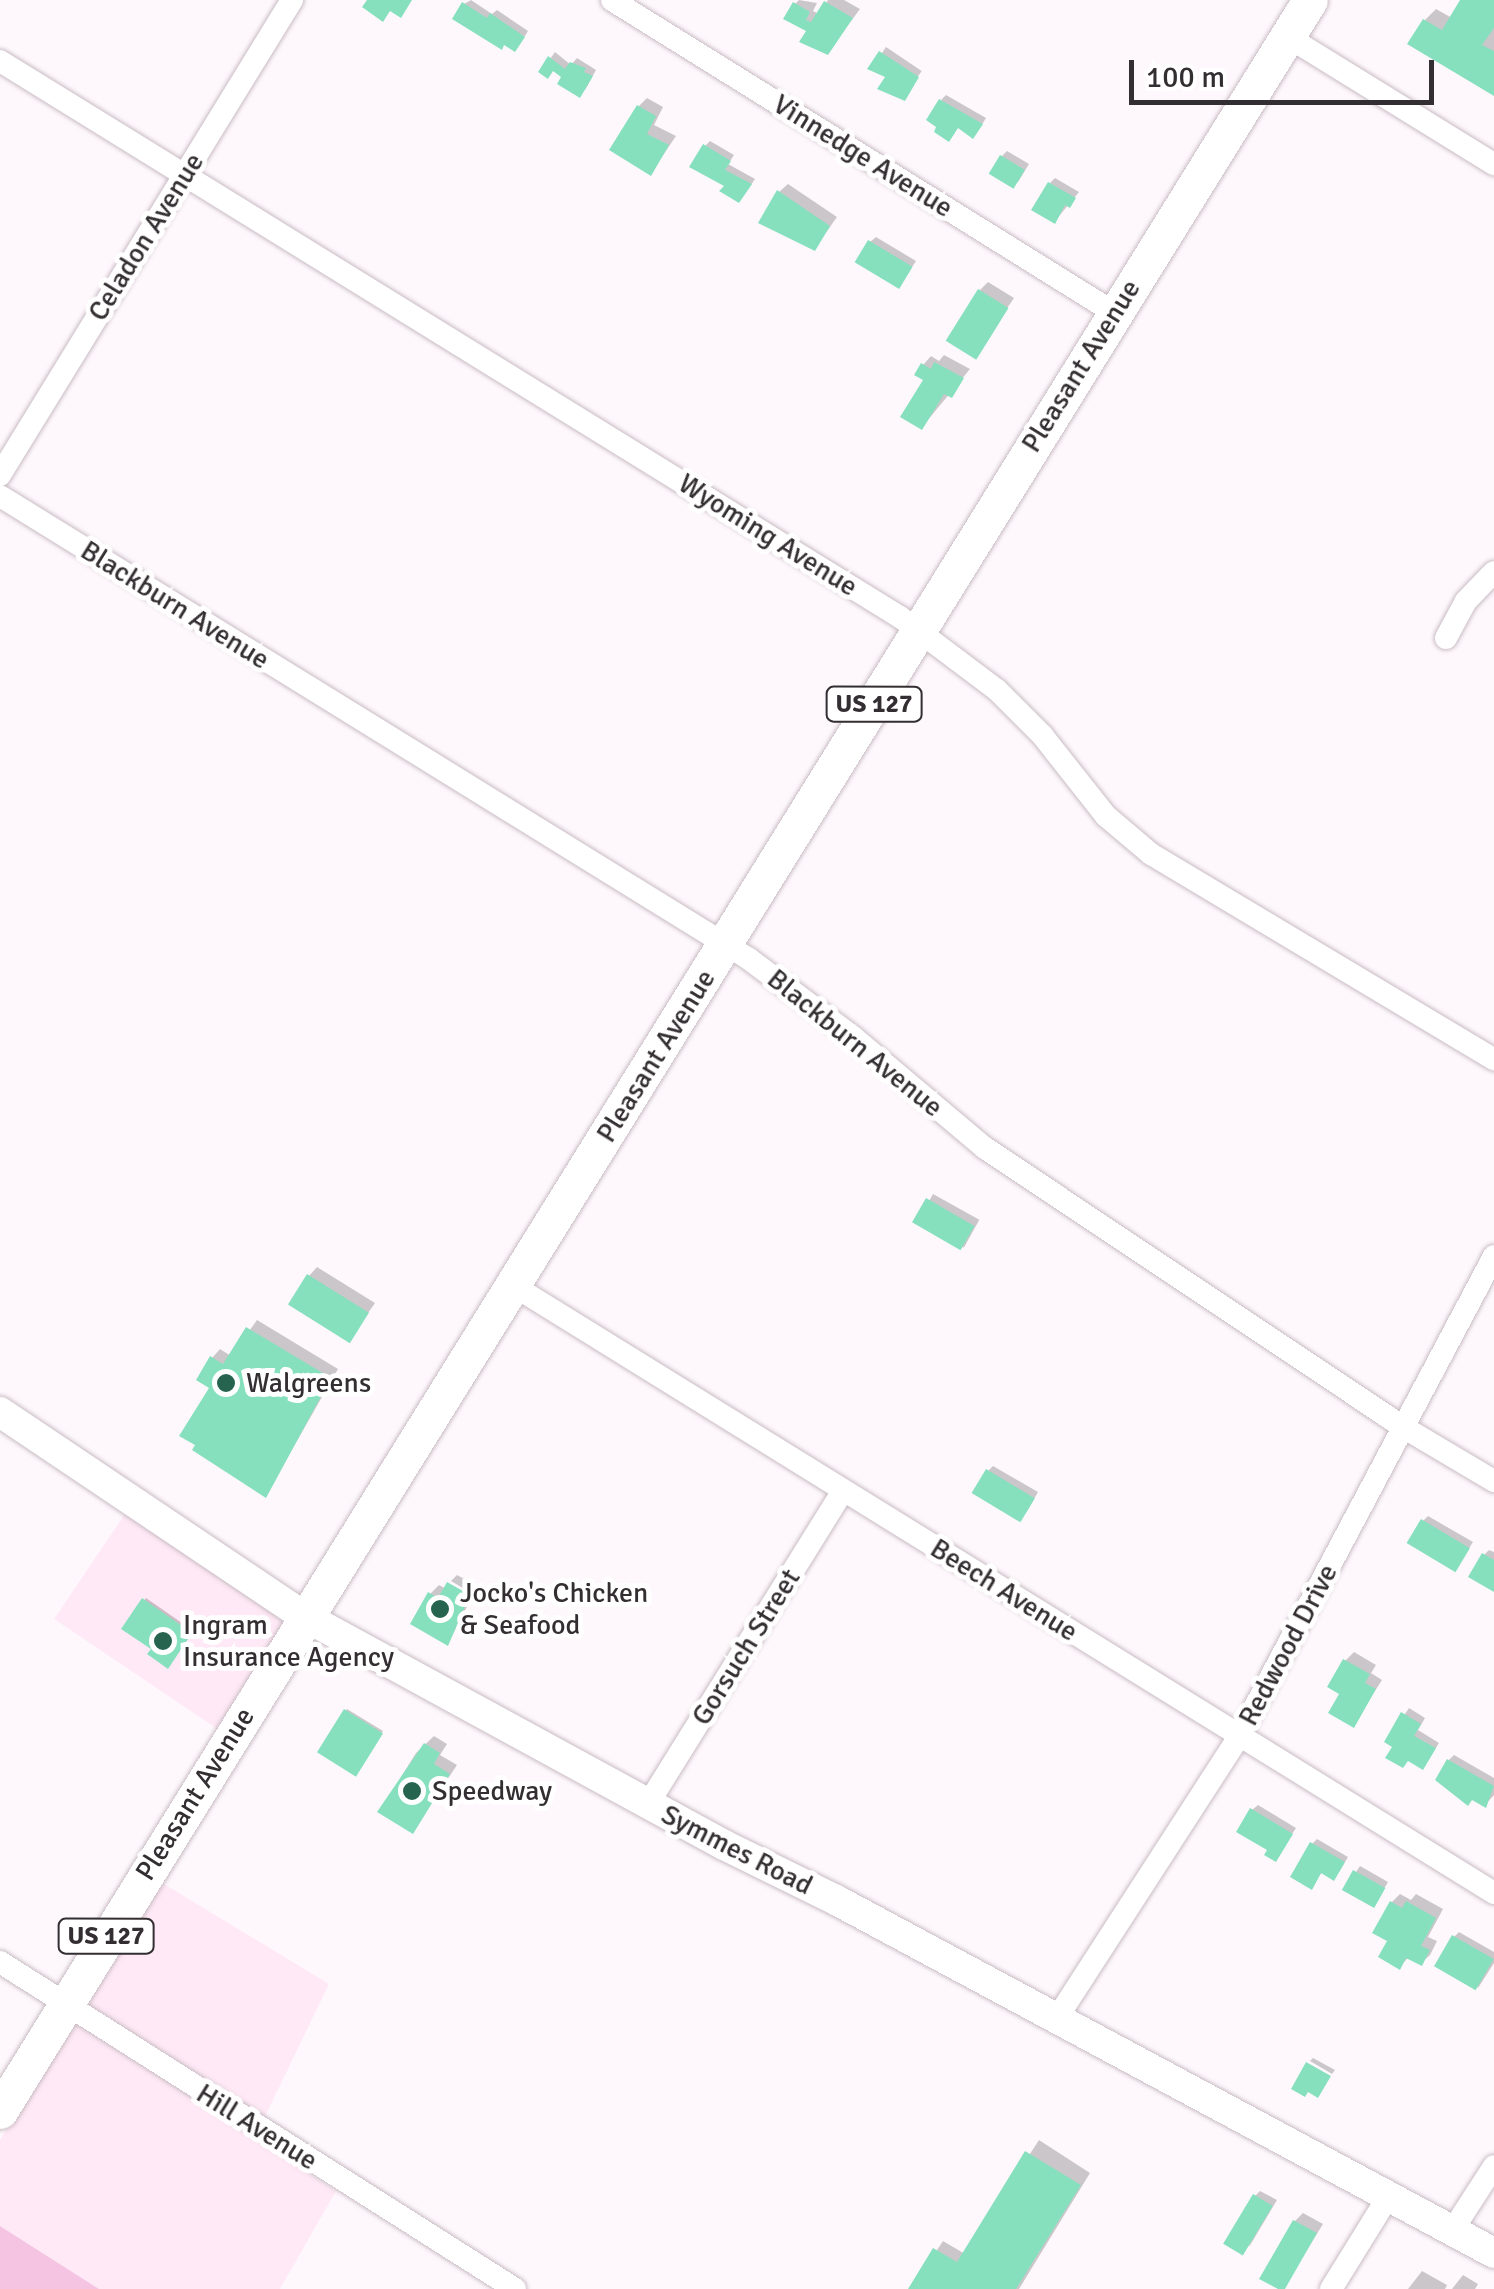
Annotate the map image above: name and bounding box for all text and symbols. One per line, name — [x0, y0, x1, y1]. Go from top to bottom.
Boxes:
scale bar — [1134, 40, 1439, 102]
text: 100 m — [1146, 59, 1225, 96]
street label: Vinnedge Avenue — [767, 87, 959, 225]
street label: Celadon Avenue — [81, 147, 211, 327]
street label: Pleasant Avenue — [1014, 273, 1148, 459]
street label: Wyoming Avenue — [672, 467, 864, 603]
street label: Blackburn Avenue — [75, 534, 275, 676]
road number: US 127 — [824, 684, 924, 724]
street label: Blackburn Avenue — [761, 962, 949, 1124]
street label: Pleasant Avenue — [589, 963, 723, 1149]
place label: Walgreens — [246, 1366, 371, 1400]
marker: Walgreens — [215, 1372, 237, 1394]
street label: Beech Avenue — [924, 1531, 1084, 1649]
street label: Redwood Drive — [1231, 1559, 1345, 1731]
street label: Gorsuch Street — [685, 1563, 807, 1731]
place label: Jocko's Chicken & Seafood — [460, 1576, 648, 1642]
marker: Jocko's Chicken & Seafood — [429, 1598, 451, 1620]
place label: Ingram Insurance Agency — [183, 1608, 394, 1674]
marker: Ingram Insurance Agency — [152, 1630, 174, 1652]
street label: Pleasant Avenue — [128, 1701, 262, 1887]
place label: Speedway — [432, 1774, 552, 1808]
marker: Speedway — [401, 1780, 423, 1802]
street label: Symmes Road — [656, 1798, 818, 1902]
road number: US 127 — [56, 1916, 156, 1956]
street label: Hill Avenue — [190, 2077, 324, 2177]

